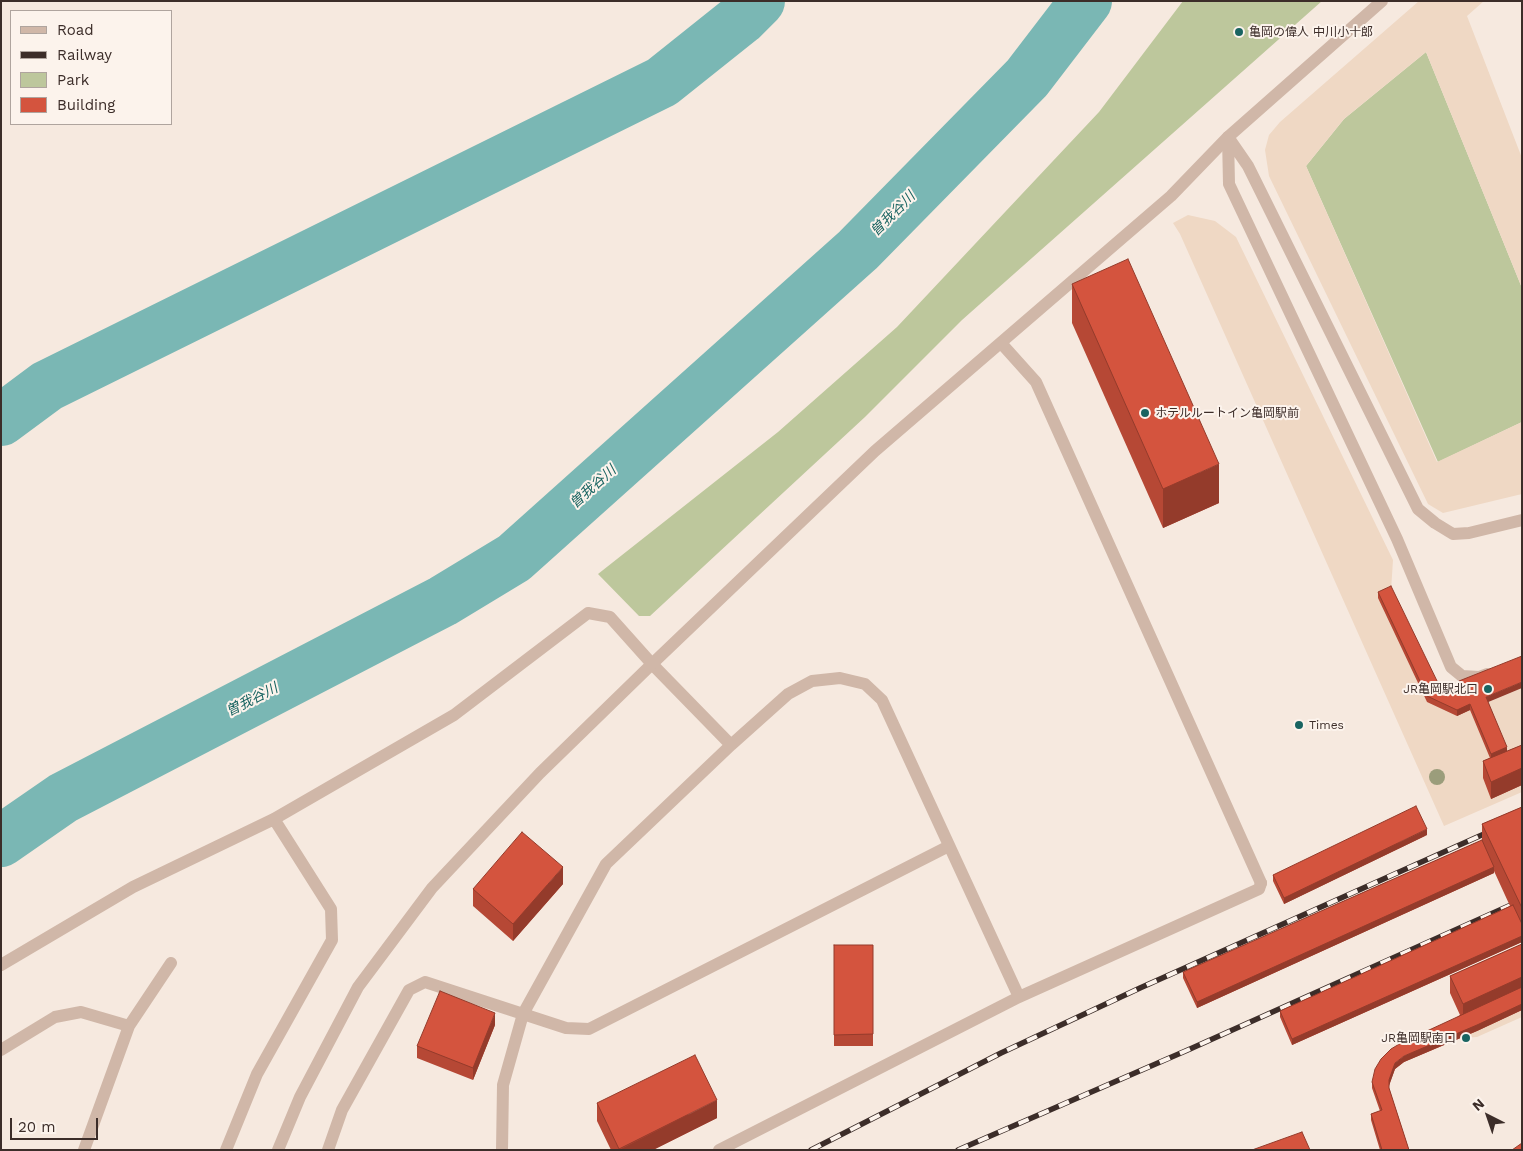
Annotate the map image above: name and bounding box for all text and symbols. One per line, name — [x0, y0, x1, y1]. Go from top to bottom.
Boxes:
legend — [10, 10, 172, 125]
text: Road — [57, 21, 94, 39]
place label: 亀岡の偉人 中川小十郎 — [1249, 25, 1373, 39]
marker: 亀岡の偉人 中川小十郎 — [1233, 26, 1245, 38]
text: Railway — [57, 46, 112, 64]
text: Park — [57, 71, 89, 89]
text: Building — [57, 96, 115, 114]
water label: 曽我谷川 — [867, 188, 919, 240]
place label: ホテルルートイン亀岡駅前 — [1155, 406, 1299, 420]
marker: ホテルルートイン亀岡駅前 — [1139, 407, 1151, 419]
water label: 曽我谷川 — [567, 462, 619, 512]
water label: 曽我谷川 — [223, 680, 281, 720]
place label: JR亀岡駅北口 — [1403, 682, 1478, 696]
marker: JR亀岡駅北口 — [1482, 683, 1494, 695]
place label: Times — [1309, 718, 1344, 732]
marker: Times — [1293, 719, 1305, 731]
place label: JR亀岡駅南口 — [1381, 1031, 1456, 1045]
marker: JR亀岡駅南口 — [1460, 1032, 1472, 1044]
north arrow — [1463, 1091, 1513, 1141]
text: N — [1469, 1095, 1487, 1114]
scale bar — [12, 1108, 100, 1140]
text: 20 m — [18, 1118, 56, 1136]

